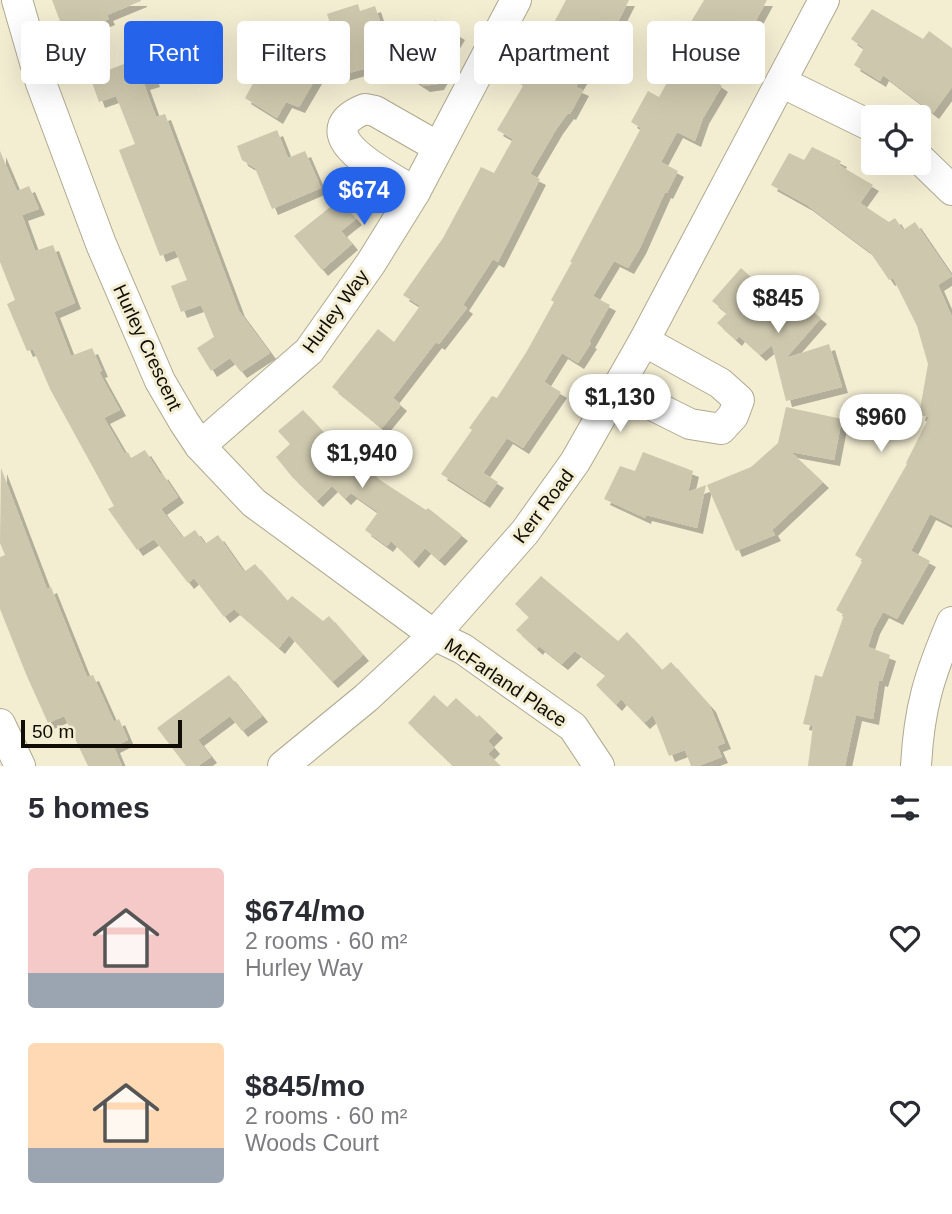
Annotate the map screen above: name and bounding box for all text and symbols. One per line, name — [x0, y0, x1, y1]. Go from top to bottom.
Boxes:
chip: Buy — [21, 21, 110, 84]
chip: Rent — [124, 21, 223, 84]
chip: Filters — [237, 21, 350, 84]
chip: New — [364, 21, 460, 84]
chip: Apartment — [474, 21, 633, 84]
chip: House — [647, 21, 765, 84]
map controls — [861, 105, 931, 175]
button: locate — [861, 105, 931, 175]
pin: $674 — [323, 168, 405, 227]
text: $674 — [338, 177, 390, 203]
street label: Hurley Way — [298, 265, 373, 357]
pin: $845 — [737, 276, 819, 335]
street label: Hurley Crescent — [109, 281, 186, 414]
text: $845 — [752, 285, 804, 311]
pin: $1,130 — [563, 374, 677, 434]
text: $1,130 — [585, 384, 655, 410]
pin: $960 — [840, 394, 922, 454]
text: $960 — [855, 404, 907, 430]
pin: $1,940 — [305, 430, 419, 490]
text: $1,940 — [327, 440, 397, 466]
street label: Kerr Road — [509, 465, 578, 547]
street label: McFarland Place — [441, 634, 571, 731]
scale bar — [21, 717, 182, 749]
text: 50 m — [32, 721, 74, 742]
icon: filters — [886, 789, 924, 827]
text: 5 homes — [28, 791, 150, 824]
text: $674/mo — [245, 894, 365, 927]
icon: home — [84, 896, 168, 980]
icon: heart — [886, 919, 924, 957]
text: 2 rooms · 60 m² — [245, 928, 407, 954]
text: Hurley Way — [245, 955, 363, 981]
text: $845/mo — [245, 1069, 365, 1102]
icon: home — [84, 1071, 168, 1155]
icon: heart — [886, 1094, 924, 1132]
text: 2 rooms · 60 m² — [245, 1103, 407, 1129]
text: Woods Court — [245, 1130, 379, 1156]

